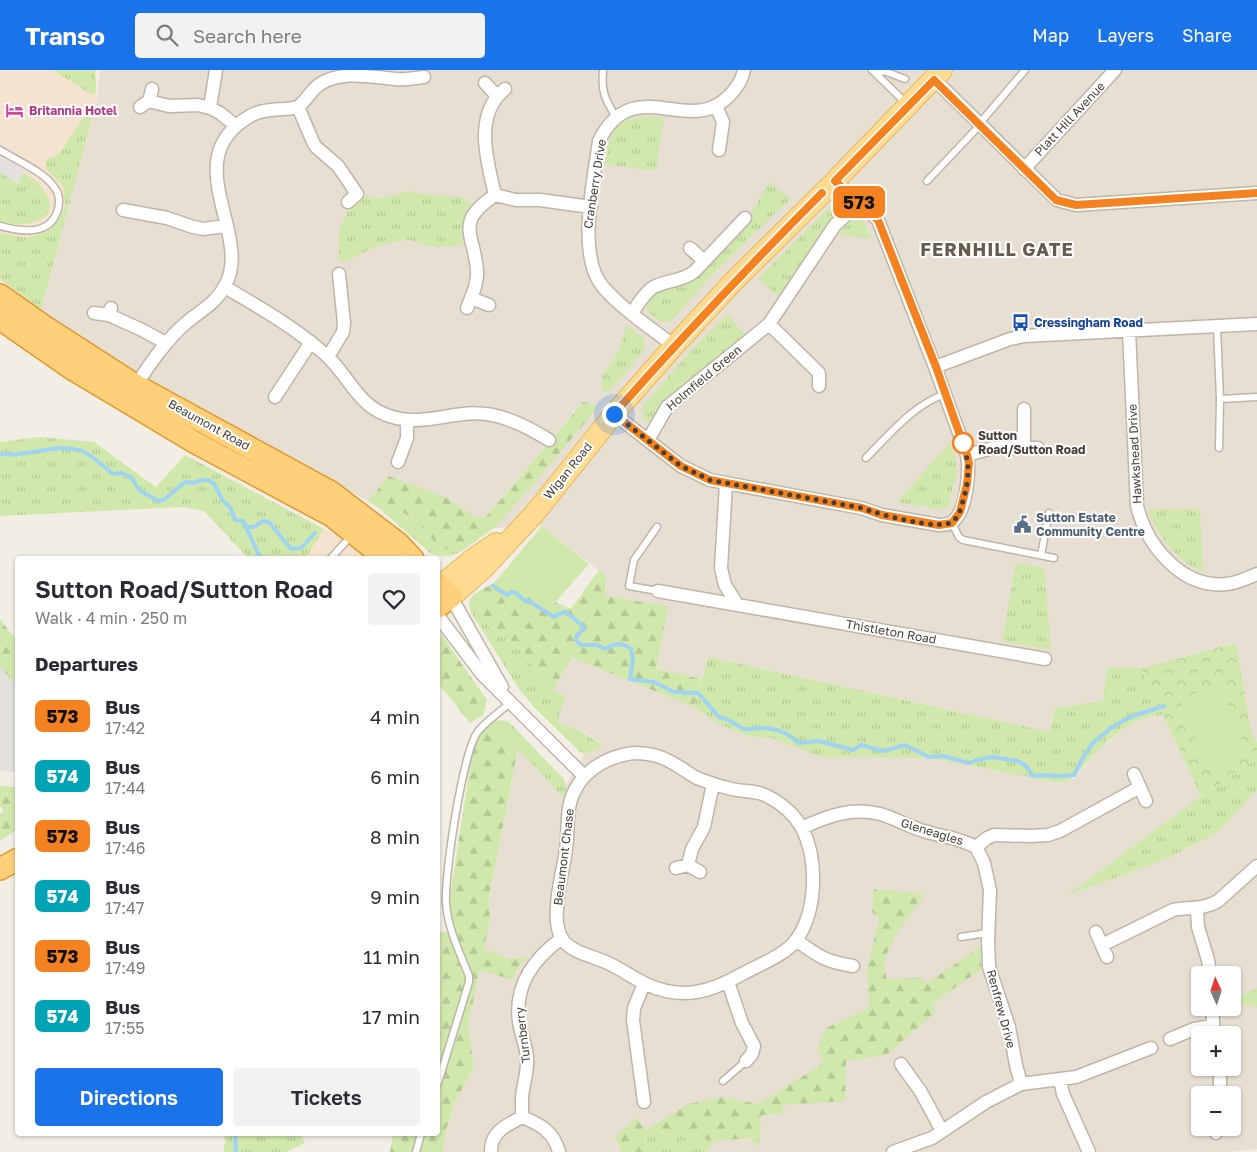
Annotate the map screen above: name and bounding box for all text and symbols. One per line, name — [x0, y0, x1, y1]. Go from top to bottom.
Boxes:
search box — [135, 13, 485, 58]
text: Transo — [25, 21, 105, 50]
icon: search — [153, 21, 181, 49]
text: Search here — [193, 24, 302, 47]
text: Map — [1032, 24, 1069, 46]
text: Layers — [1097, 24, 1154, 46]
text: Share — [1182, 24, 1232, 46]
street label: Platt Hill Avenue — [1031, 78, 1108, 159]
hotel icon: Britannia Hotel — [5, 101, 25, 121]
place label: Britannia Hotel — [29, 103, 117, 118]
street label: Cranberry Drive — [580, 138, 609, 230]
line badge: 573 — [830, 186, 888, 218]
text: 573 — [843, 191, 875, 213]
district label: FERNHILL GATE — [920, 238, 1074, 260]
bus stop icon: Cressingham Road — [1010, 313, 1030, 333]
place label: Cressingham Road — [1034, 315, 1143, 330]
street label: Holmfield Green — [663, 342, 744, 413]
street label: Beaumont Road — [166, 396, 253, 453]
your location — [602, 402, 627, 427]
street label: Hawkshead Drive — [1124, 404, 1145, 504]
place label: Sutton Road/Sutton Road — [978, 428, 1085, 457]
marker: Sutton Road/Sutton Road — [952, 432, 974, 454]
street label: Wigan Road — [540, 439, 595, 502]
place label: Sutton Estate Community Centre — [1036, 510, 1145, 539]
public building icon: Sutton Estate Community Centre — [1012, 515, 1032, 535]
button: heart — [368, 573, 420, 625]
text: Sutton Road/Sutton Road — [35, 574, 333, 603]
text: Walk · 4 min · 250 m — [35, 608, 187, 628]
street label: Thistleton Road — [845, 616, 938, 647]
text: Departures — [35, 652, 138, 675]
text: Bus — [105, 695, 140, 718]
text: 573 — [47, 705, 78, 727]
text: 4 min — [370, 705, 420, 728]
text: 17:42 — [105, 718, 145, 738]
text: Bus — [105, 755, 140, 778]
text: 574 — [46, 765, 79, 787]
text: 6 min — [370, 765, 420, 788]
text: 17:44 — [105, 778, 146, 798]
street label: Beaumont Chase — [550, 808, 577, 906]
text: Bus — [105, 815, 140, 838]
street label: Gleneagles — [899, 815, 965, 848]
text: 573 — [47, 825, 78, 847]
text: 8 min — [370, 825, 420, 848]
text: 17:46 — [105, 838, 145, 858]
text: Bus — [105, 875, 140, 898]
text: 574 — [46, 885, 79, 907]
text: 9 min — [370, 885, 420, 908]
text: 17:47 — [105, 898, 144, 918]
text: Bus — [105, 935, 140, 958]
text: 573 — [47, 945, 78, 967]
text: 11 min — [363, 945, 420, 968]
text: 17:49 — [105, 958, 145, 978]
north arrow — [1191, 966, 1241, 1016]
map controls — [1191, 966, 1241, 1136]
street label: Renfrew Drive — [984, 968, 1019, 1050]
text: Bus — [105, 995, 140, 1018]
text: 574 — [46, 1005, 79, 1027]
text: 17 min — [362, 1005, 420, 1028]
street label: Turnberry — [512, 1006, 533, 1064]
text: 17:55 — [105, 1018, 145, 1038]
button: + — [1191, 1026, 1241, 1076]
button: Directions — [35, 1068, 223, 1126]
button: Tickets — [233, 1068, 420, 1126]
button: − — [1191, 1086, 1241, 1136]

